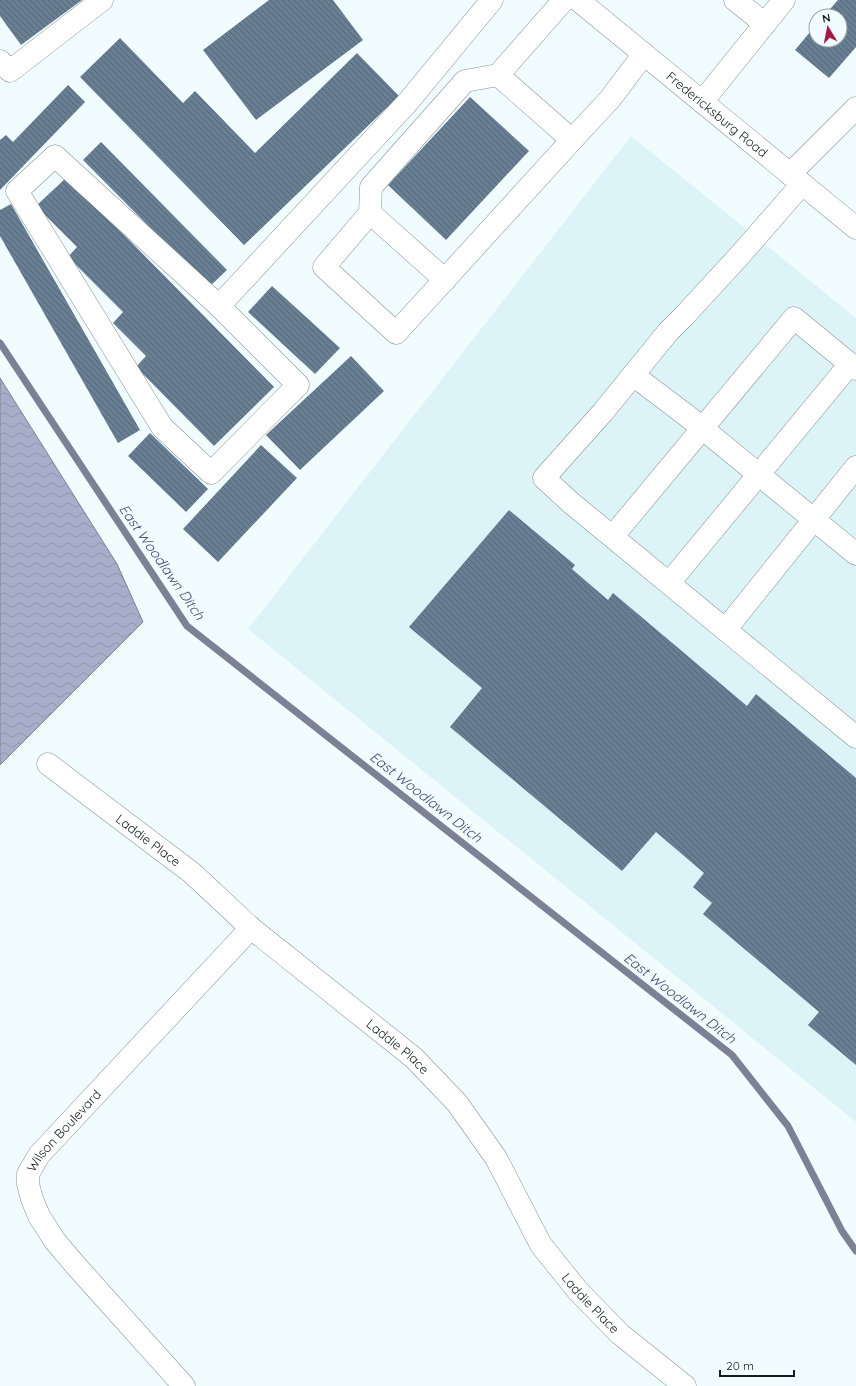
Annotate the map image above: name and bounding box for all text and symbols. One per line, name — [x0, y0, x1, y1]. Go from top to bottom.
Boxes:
north arrow — [808, 8, 848, 48]
text: N — [821, 11, 831, 26]
street label: Fredericksburg Road — [663, 68, 771, 160]
water label: East Woodlawn Ditch — [115, 501, 209, 624]
water label: East Woodlawn Ditch — [366, 748, 486, 847]
street label: Laddie Place — [113, 810, 184, 870]
water label: East Woodlawn Ditch — [620, 949, 740, 1048]
street label: Laddie Place — [363, 1015, 433, 1077]
street label: Wilson Boulevard — [23, 1086, 104, 1175]
street label: Laddie Place — [559, 1270, 623, 1337]
scale bar — [720, 1352, 794, 1378]
text: 20 m — [726, 1358, 754, 1373]

